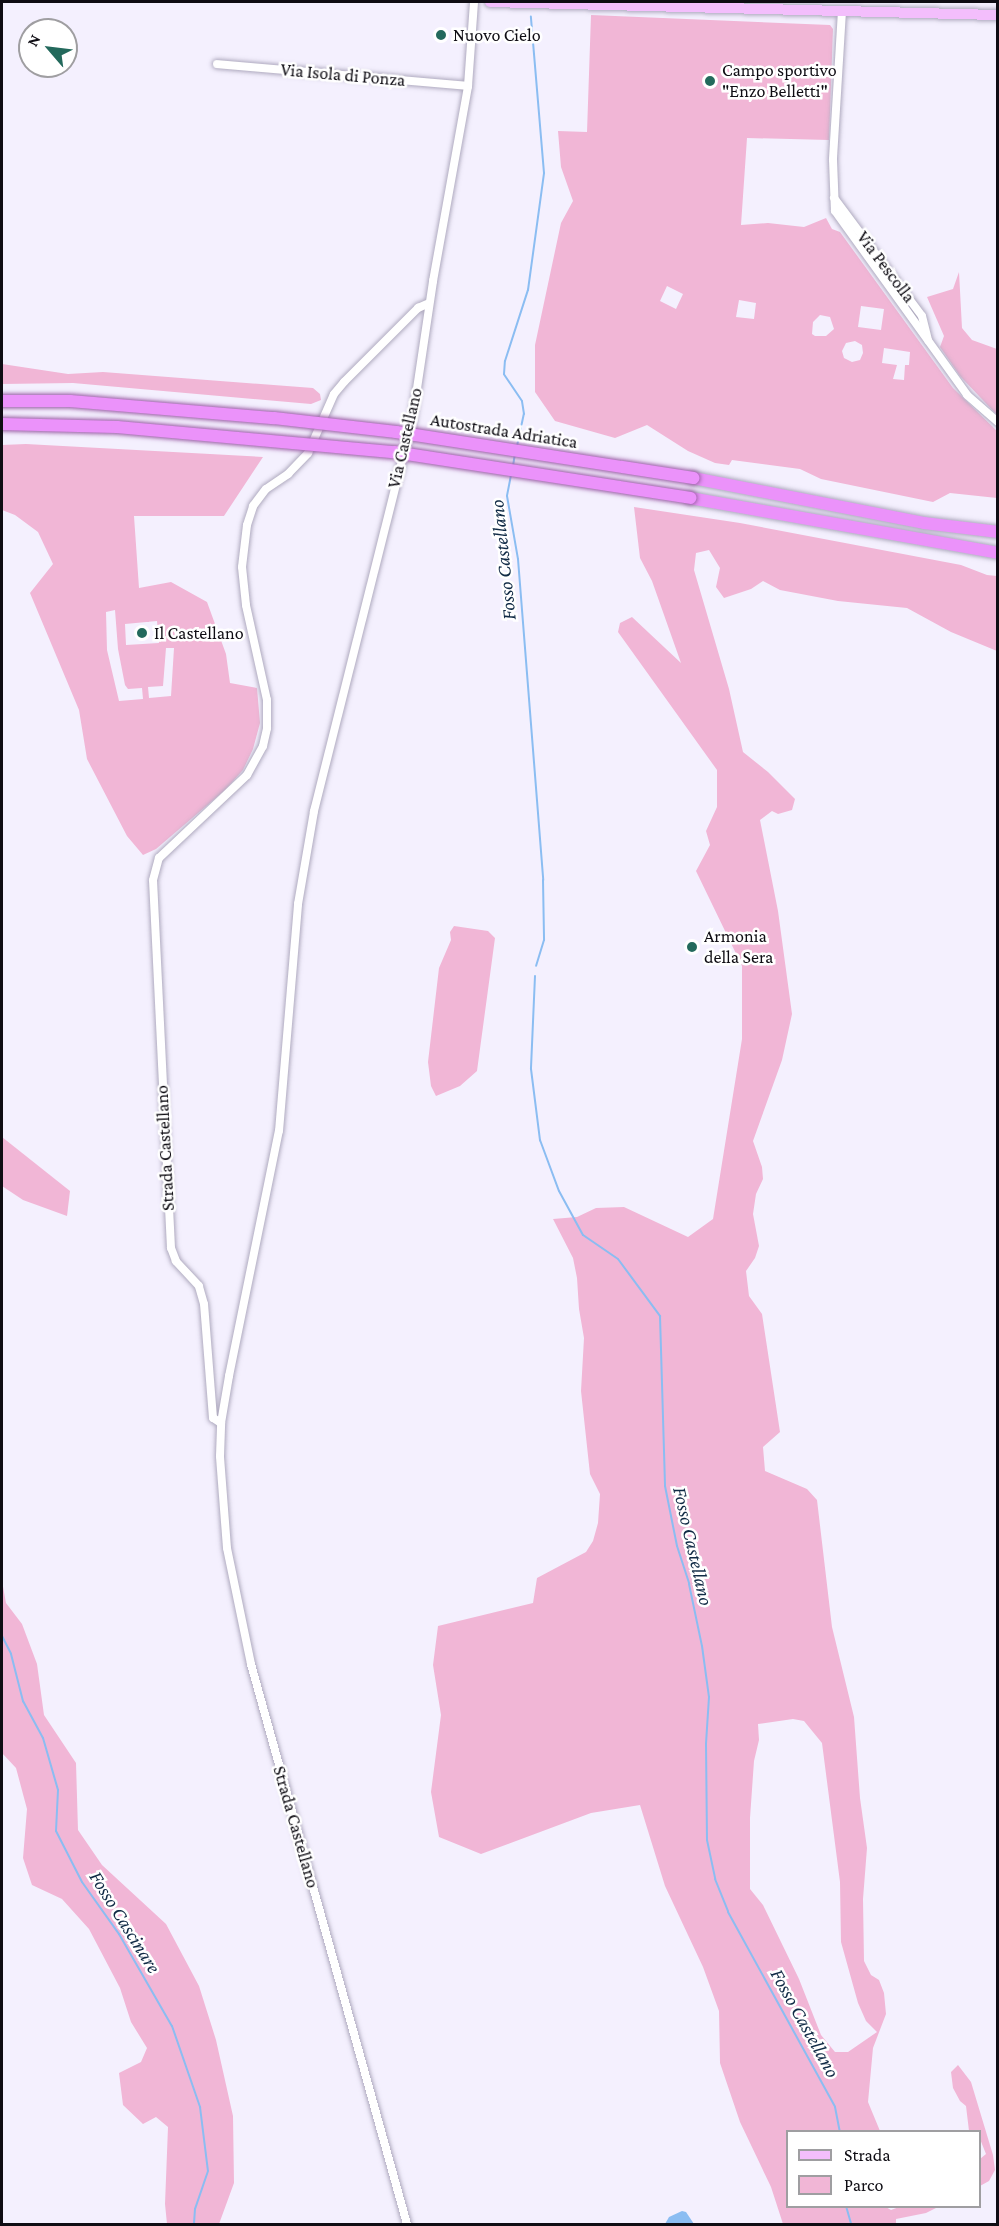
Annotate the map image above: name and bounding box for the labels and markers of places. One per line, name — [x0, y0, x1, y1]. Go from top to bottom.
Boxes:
place label: Nuovo Cielo — [453, 24, 541, 46]
marker: Nuovo Cielo — [434, 28, 448, 42]
place label: Campo sportivo "Enzo Belletti" — [722, 60, 837, 103]
marker: Campo sportivo "Enzo Belletti" — [703, 74, 717, 88]
place label: Il Castellano — [154, 622, 244, 644]
marker: Il Castellano — [135, 626, 149, 640]
place label: Armonia della Sera — [704, 926, 773, 968]
marker: Armonia della Sera — [685, 940, 699, 954]

